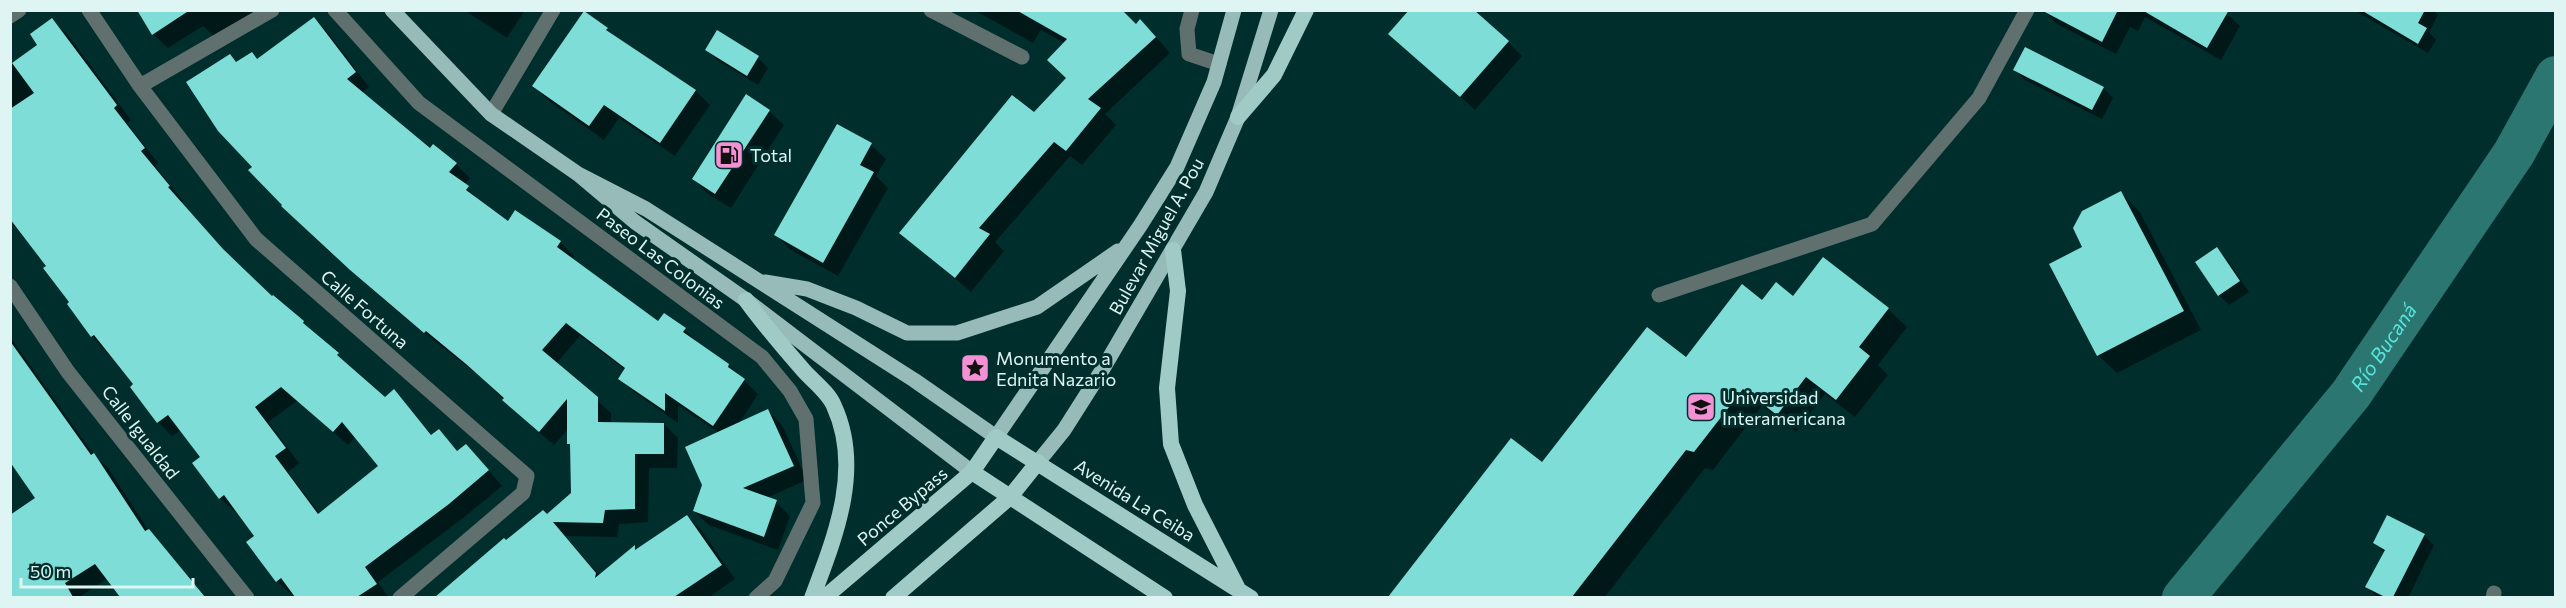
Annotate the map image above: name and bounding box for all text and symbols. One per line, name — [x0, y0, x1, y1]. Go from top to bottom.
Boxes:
fuel station icon: Total — [713, 139, 745, 171]
place label: Total — [750, 144, 792, 166]
street label: Bulevar Miguel A. Pou — [1104, 154, 1208, 318]
street label: Paseo Las Colonias — [593, 203, 729, 313]
street label: Calle Fortuna — [317, 265, 413, 353]
water label: Río Bucaná — [2345, 298, 2421, 395]
place label: Monumento a Ednita Nazario — [996, 347, 1116, 390]
place icon: Monumento a Ednita Nazario — [959, 352, 991, 384]
street label: Calle Igualdad — [98, 381, 184, 483]
place label: Universidad Interamericana — [1722, 386, 1846, 429]
school or university icon: Universidad Interamericana — [1685, 391, 1717, 423]
street label: Avenida La Ceiba — [1071, 454, 1199, 546]
street label: Ponce Bypass — [852, 462, 952, 550]
scale bar — [21, 551, 194, 589]
text: 50 m — [30, 560, 71, 582]

